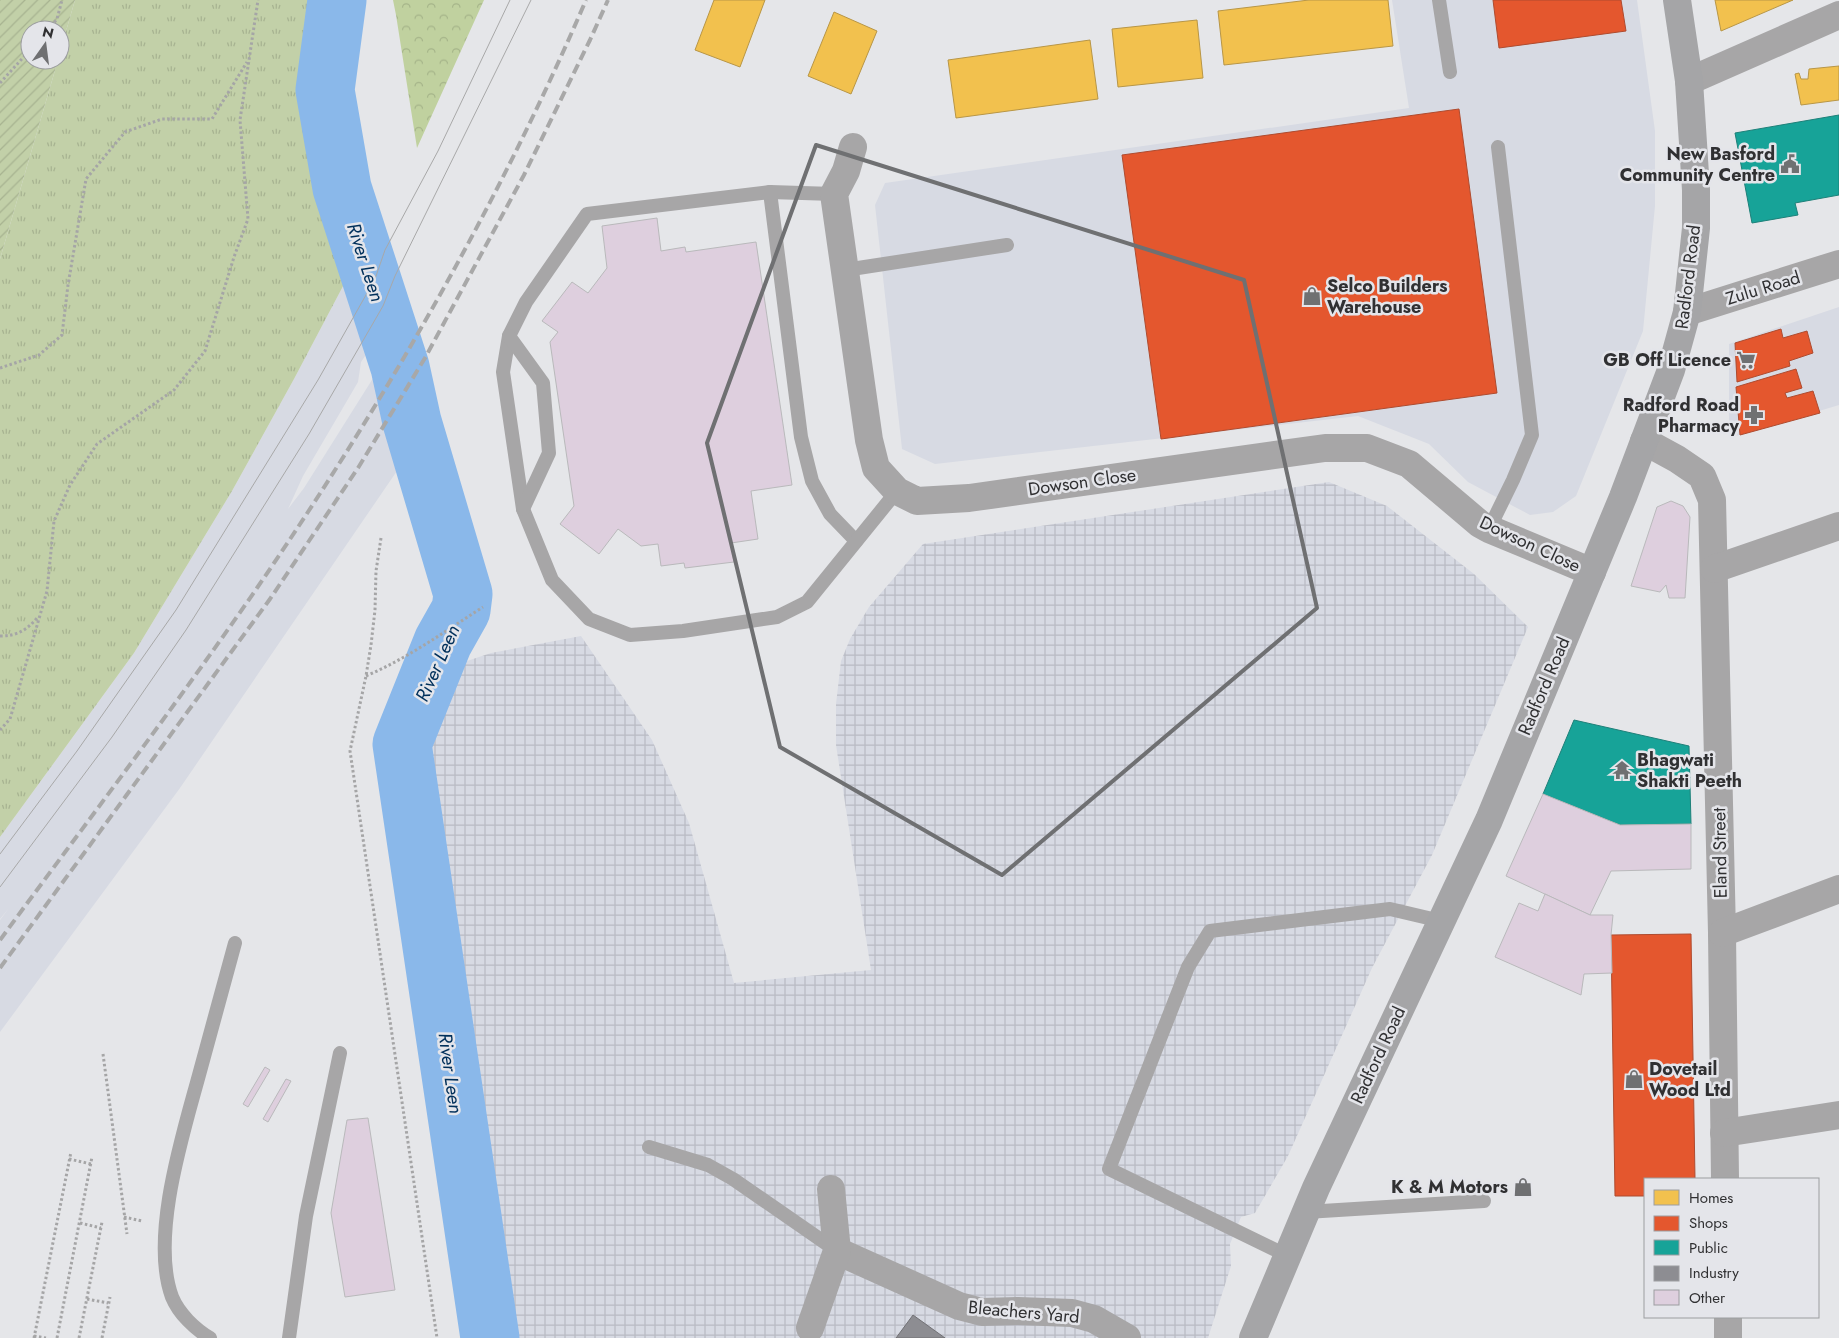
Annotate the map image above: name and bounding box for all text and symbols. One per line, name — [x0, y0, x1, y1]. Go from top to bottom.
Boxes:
north arrow — [20, 20, 70, 70]
text: N — [40, 21, 56, 43]
place label: New Basford Community Centre — [1620, 141, 1775, 188]
public building icon: New Basford Community Centre — [1779, 153, 1801, 175]
water label: River Leen — [340, 219, 391, 305]
street label: Radford Road — [1669, 223, 1707, 331]
street label: Zulu Road — [1723, 264, 1803, 312]
place label: Selco Builders Warehouse — [1327, 273, 1448, 320]
shop icon: Selco Builders Warehouse — [1301, 285, 1323, 307]
place label: GB Off Licence — [1603, 347, 1731, 373]
supermarket icon: GB Off Licence — [1735, 349, 1757, 371]
place label: Radford Road Pharmacy — [1623, 392, 1740, 439]
pharmacy icon: Radford Road Pharmacy — [1743, 404, 1765, 426]
street label: Dowson Close — [1026, 462, 1138, 502]
street label: Dowson Close — [1475, 509, 1585, 579]
water label: River Leen — [409, 620, 466, 706]
street label: Radford Road — [1512, 633, 1576, 739]
place label: Bhagwati Shakti Peeth — [1637, 747, 1742, 794]
temple icon: Bhagwati Shakti Peeth — [1611, 759, 1633, 781]
street label: Eland Street — [1706, 807, 1734, 899]
street label: Radford Road — [1344, 1002, 1412, 1108]
water label: River Leen — [431, 1031, 470, 1115]
place label: Dovetail Wood Ltd — [1649, 1056, 1731, 1103]
shop icon: Dovetail Wood Ltd — [1623, 1068, 1645, 1090]
place label: K & M Motors — [1391, 1174, 1508, 1200]
shop icon: K & M Motors — [1512, 1176, 1534, 1198]
legend — [1644, 1178, 1819, 1318]
text: Homes — [1689, 1187, 1733, 1209]
text: Shops — [1689, 1212, 1728, 1234]
text: Public — [1689, 1237, 1728, 1259]
text: Industry — [1689, 1262, 1739, 1284]
text: Other — [1689, 1287, 1726, 1309]
street label: Bleachers Yard — [967, 1294, 1081, 1330]

